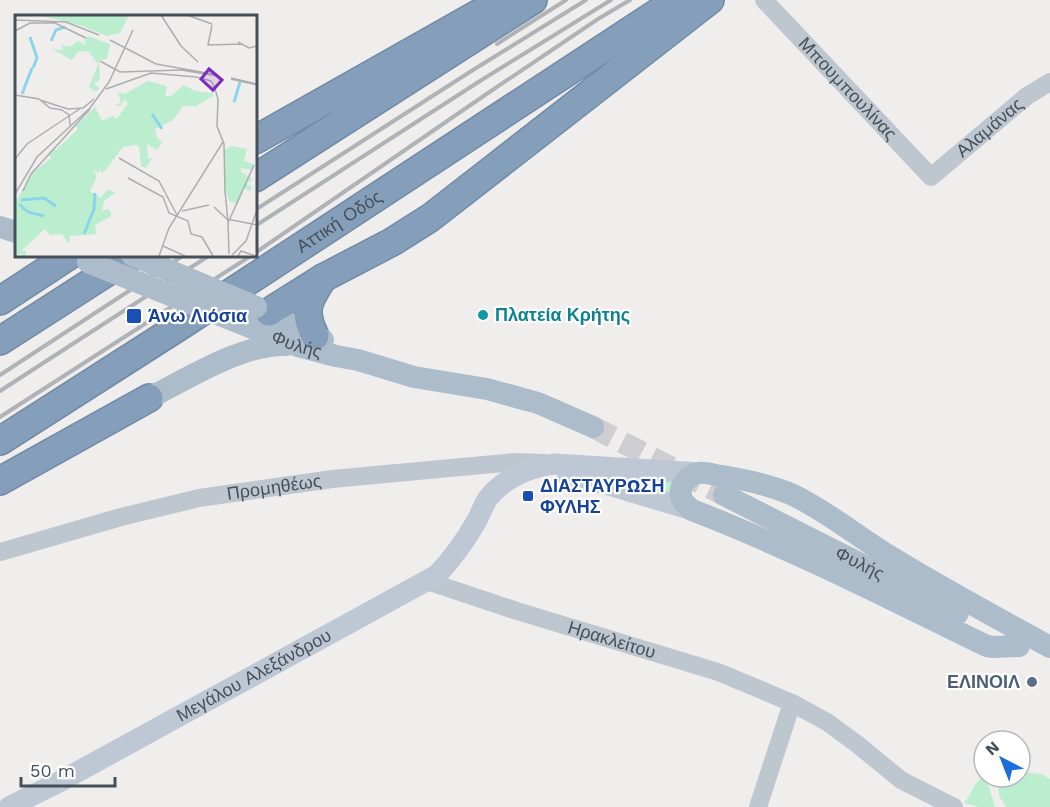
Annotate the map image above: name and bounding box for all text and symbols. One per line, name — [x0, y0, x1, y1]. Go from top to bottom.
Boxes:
inset map — [15, 15, 256, 256]
street label: Μπουμπουλίνας — [795, 33, 902, 144]
street label: Αλαμάνας — [952, 93, 1027, 161]
street label: Αττική Οδός — [292, 185, 386, 257]
place label: Πλατεία Κρήτης — [495, 304, 630, 325]
place label: Άνω Λιόσια — [148, 305, 247, 326]
marker: Άνω Λιόσια — [125, 307, 143, 325]
marker: Πλατεία Κρήτης — [476, 308, 490, 322]
street label: Φυλής — [269, 326, 324, 362]
street label: Προμηθέως — [225, 470, 323, 504]
place label: ΔΙΑΣΤΑΥΡΩΣΗ ΦΥΛΗΣ — [540, 475, 664, 517]
marker: ΔΙΑΣΤΑΥΡΩΣΗ ΦΥΛΗΣ — [521, 489, 535, 503]
street label: Φυλής — [832, 542, 888, 584]
street label: Ηρακλείτου — [566, 616, 658, 662]
street label: Μεγάλου Αλεξάνδρου — [172, 624, 335, 726]
place label: ΕΛΙΝΟΙΛ — [947, 671, 1020, 692]
marker: ΕΛΙΝΟΙΛ — [1025, 675, 1039, 689]
north arrow — [972, 729, 1032, 789]
text: N — [982, 737, 1003, 759]
scale bar — [21, 750, 116, 788]
text: 50 m — [30, 760, 75, 781]

